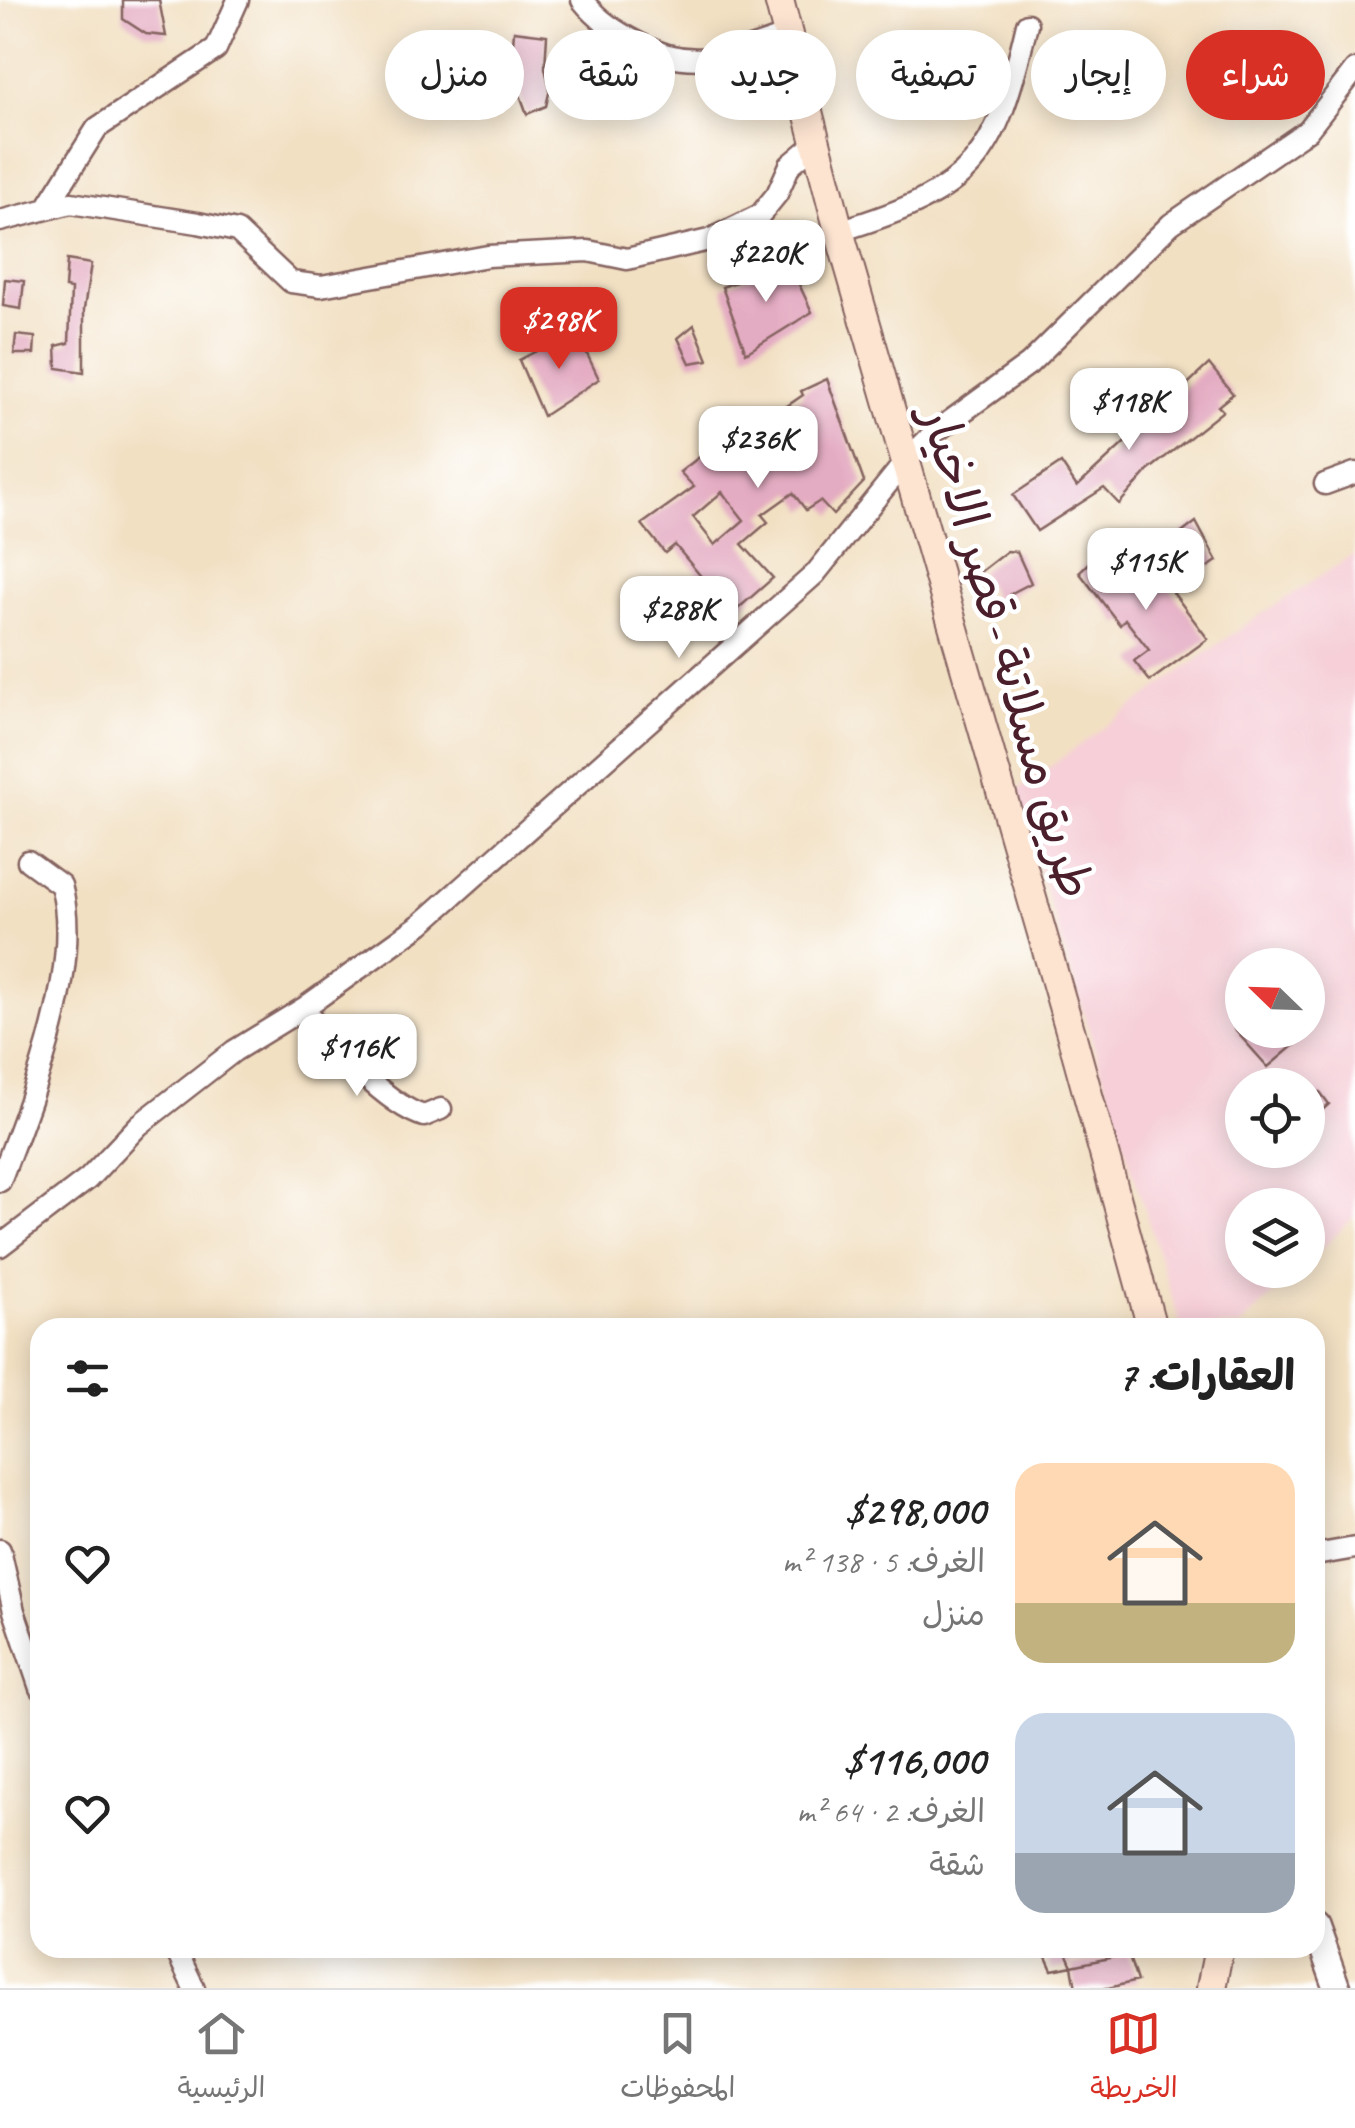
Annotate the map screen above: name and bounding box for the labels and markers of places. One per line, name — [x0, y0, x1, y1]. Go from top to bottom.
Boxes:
pin: $220K — [696, 220, 836, 305]
pin: $298K — [489, 287, 629, 372]
pin: $118K — [1059, 368, 1199, 453]
pin: $236K — [688, 406, 828, 491]
pin: $115K — [1076, 528, 1216, 613]
pin: $288K — [609, 576, 749, 661]
pin: $116K — [287, 1014, 427, 1099]

